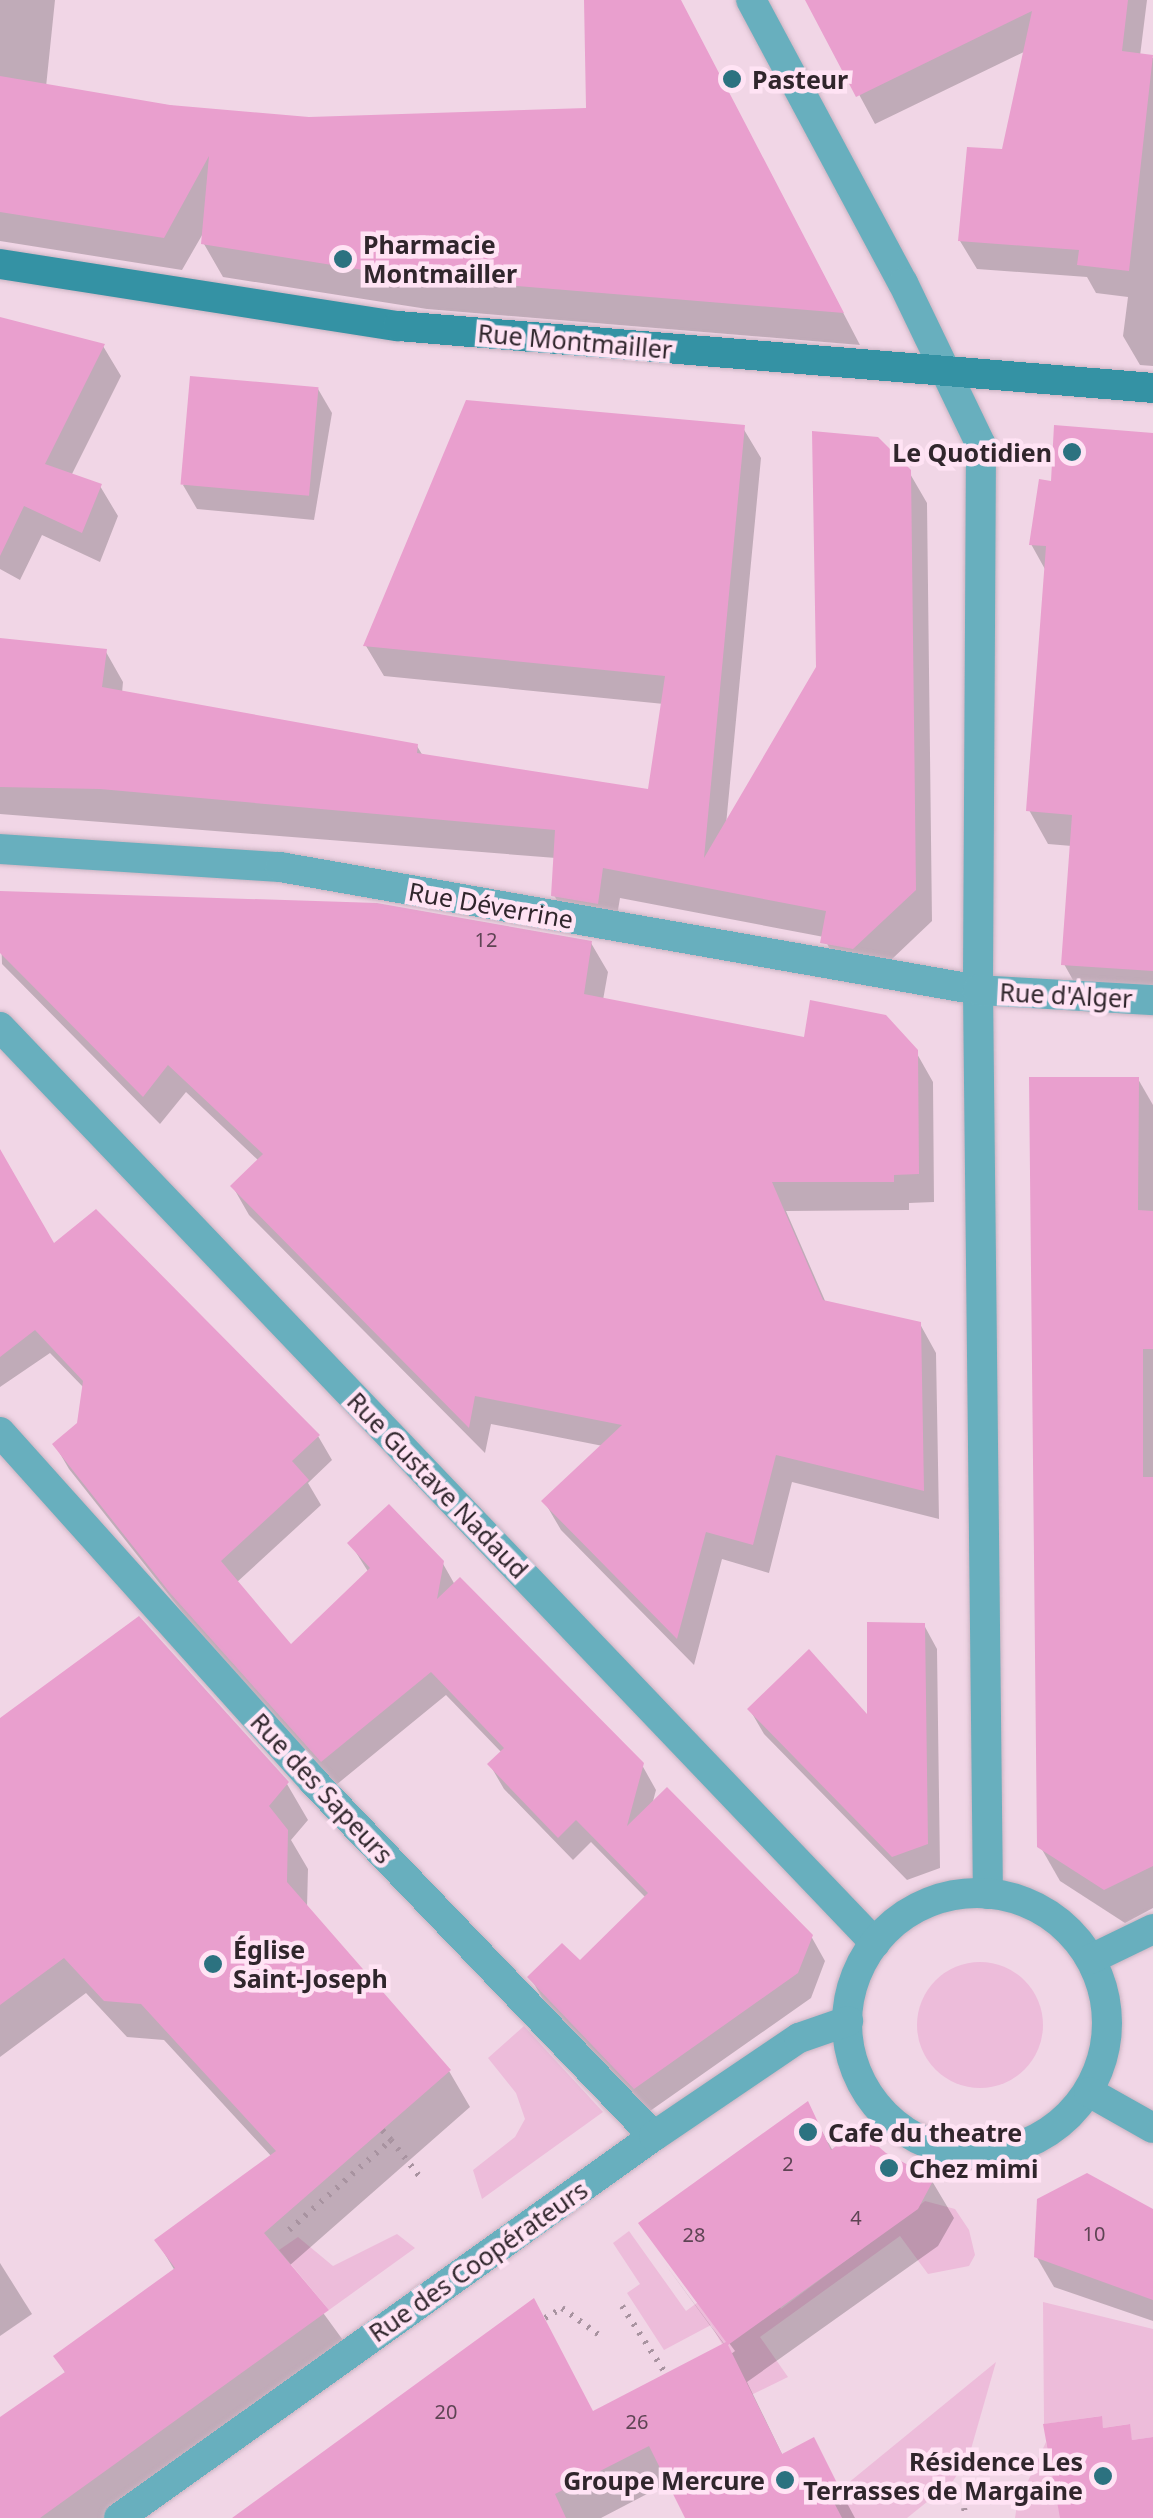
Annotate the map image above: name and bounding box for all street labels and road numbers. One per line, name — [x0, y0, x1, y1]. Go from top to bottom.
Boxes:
street label: Rue Montmailler — [477, 318, 673, 364]
street label: Rue Déverrine — [406, 876, 576, 934]
street label: Rue d'Alger — [999, 977, 1133, 1013]
street label: Rue Gustave Nadaud — [341, 1386, 535, 1584]
street label: Rue des Sapeurs — [245, 1707, 399, 1869]
street label: Rue des Coopérateurs — [363, 2174, 593, 2348]

